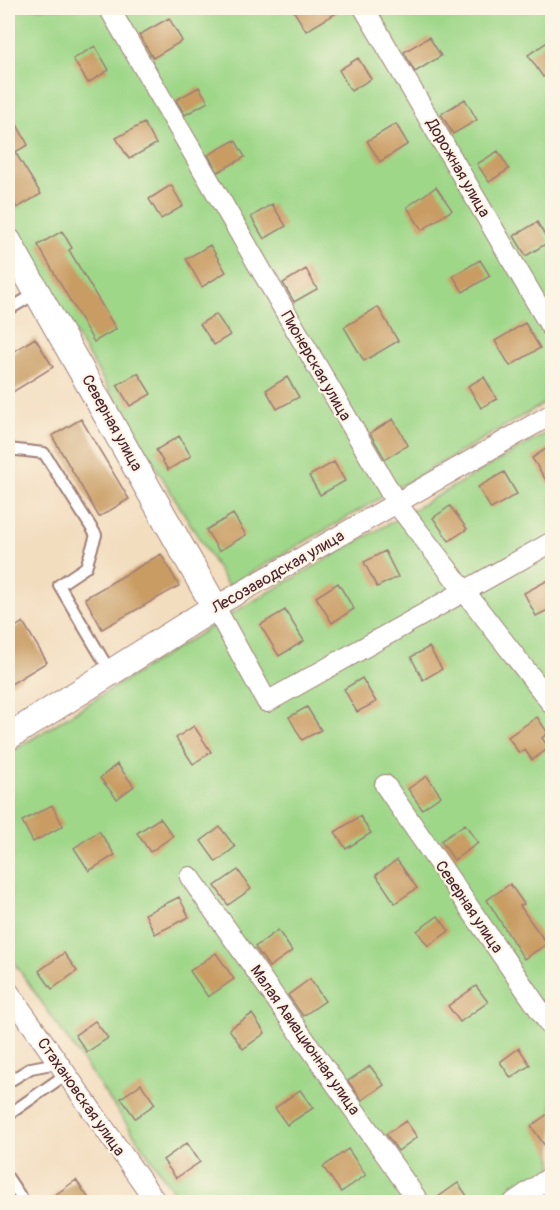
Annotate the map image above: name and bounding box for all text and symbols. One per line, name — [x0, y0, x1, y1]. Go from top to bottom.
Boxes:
street label: Дорожная улица — [421, 114, 494, 221]
street label: Пионерская улица — [276, 308, 356, 424]
street label: Северная улица — [77, 371, 147, 475]
street label: Лесозаводская улица — [207, 526, 348, 619]
street label: Северная улица — [431, 857, 507, 957]
street label: Малая Авиационная улица — [246, 961, 364, 1119]
street label: Стахановская улица — [33, 1034, 129, 1160]

